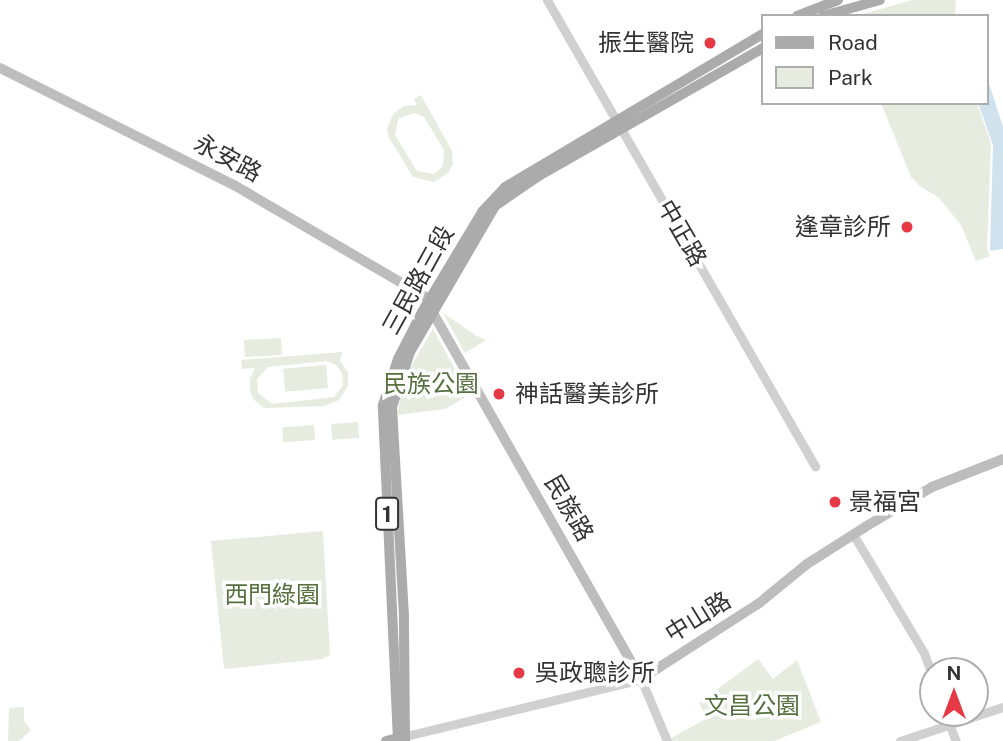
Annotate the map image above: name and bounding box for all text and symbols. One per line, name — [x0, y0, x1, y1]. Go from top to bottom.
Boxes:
legend — [762, 14, 989, 105]
place label: 振生醫院 — [598, 29, 694, 57]
text: Road — [828, 30, 878, 55]
marker: 振生醫院 — [700, 33, 720, 53]
text: Park — [828, 65, 873, 90]
street label: 永安路 — [189, 128, 267, 188]
street label: 中正路 — [652, 195, 712, 271]
place label: 逢章診所 — [795, 213, 891, 241]
marker: 逢章診所 — [897, 217, 917, 237]
street label: 三民路三段 — [376, 221, 460, 339]
park label: 民族公園 — [383, 370, 479, 398]
place label: 神話醫美診所 — [515, 380, 659, 408]
marker: 神話醫美診所 — [489, 384, 509, 404]
street label: 民族路 — [539, 470, 599, 546]
place label: 景福宮 — [849, 488, 921, 516]
road number: 1 — [375, 494, 399, 534]
marker: 景福宮 — [827, 494, 843, 510]
park label: 西門綠園 — [224, 581, 320, 609]
street label: 中山路 — [660, 586, 736, 648]
north arrow — [919, 657, 989, 727]
place label: 吳政聰診所 — [535, 659, 655, 687]
text: N — [947, 662, 961, 684]
marker: 吳政聰診所 — [509, 663, 529, 683]
park label: 文昌公園 — [704, 692, 800, 720]

